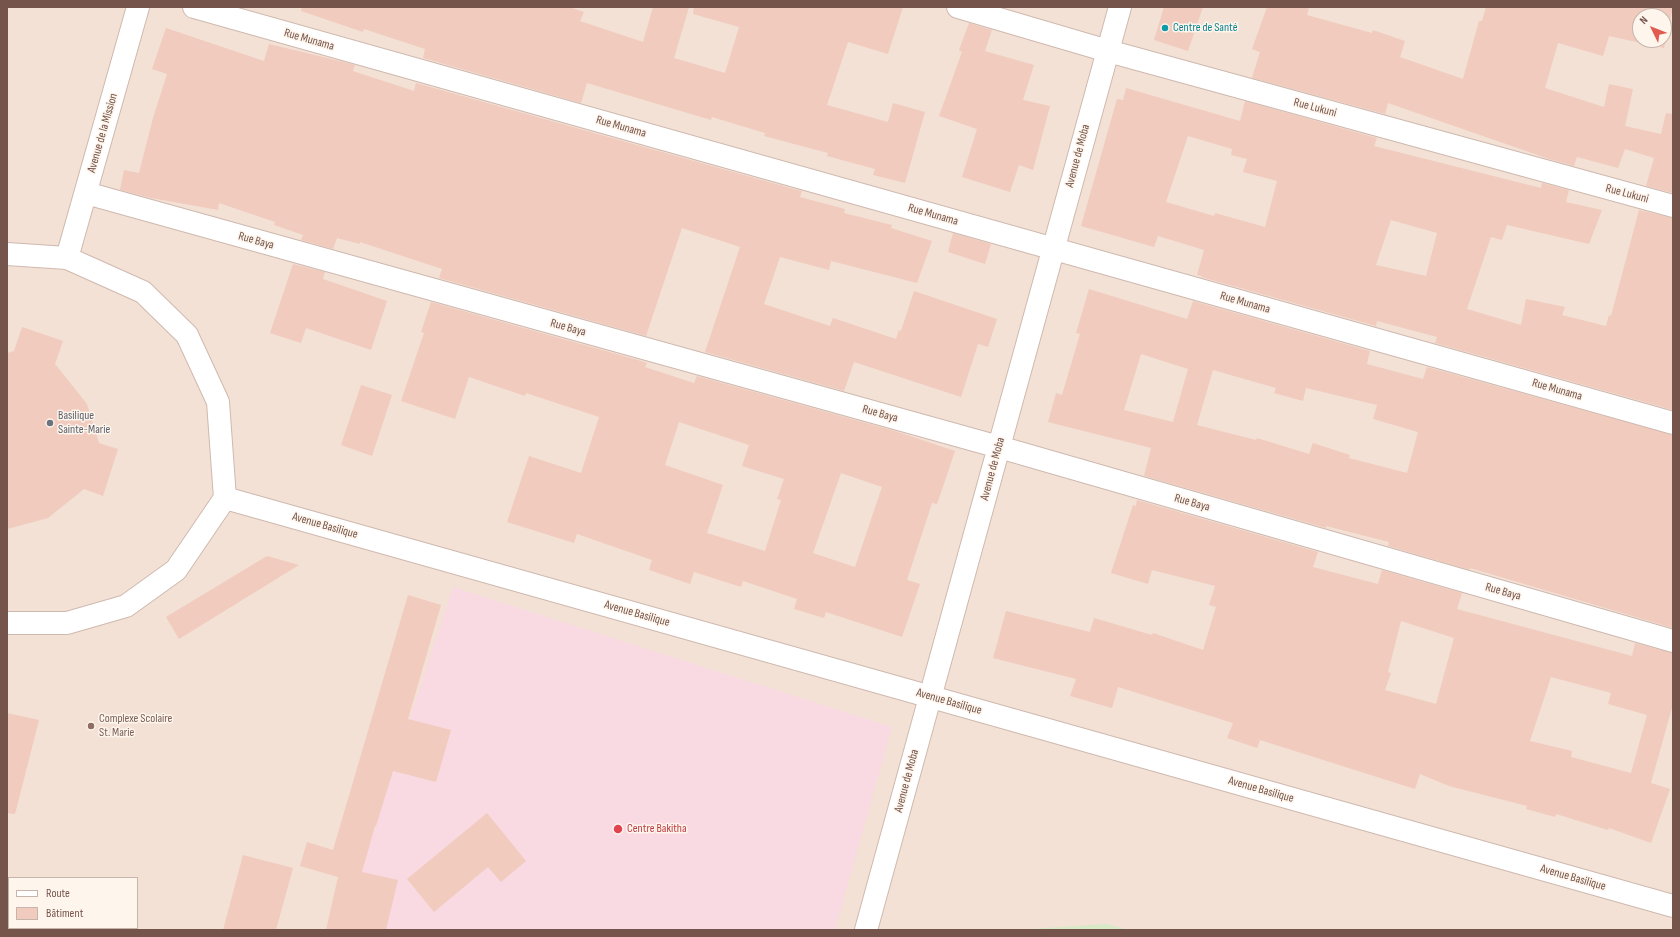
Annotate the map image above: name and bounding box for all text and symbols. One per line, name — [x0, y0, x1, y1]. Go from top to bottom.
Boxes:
north arrow — [1632, 8, 1672, 48]
text: N — [1637, 14, 1650, 27]
place label: Centre de Santé — [1173, 21, 1237, 35]
marker: Centre de Santé — [1160, 23, 1170, 33]
street label: Rue Munama — [282, 26, 336, 54]
street label: Avenue de la Mission — [85, 92, 121, 174]
street label: Rue Lukuni — [1292, 95, 1338, 121]
street label: Rue Munama — [594, 113, 648, 141]
street label: Avenue de Moba — [1063, 123, 1093, 189]
street label: Rue Lukuni — [1604, 181, 1650, 207]
street label: Rue Munama — [906, 201, 960, 229]
street label: Rue Baya — [237, 229, 275, 253]
street label: Rue Munama — [1218, 289, 1272, 317]
street label: Rue Baya — [549, 316, 587, 340]
street label: Rue Munama — [1530, 376, 1584, 404]
street label: Rue Baya — [861, 402, 899, 426]
place label: Basilique Sainte-Marie — [58, 409, 110, 437]
marker: Basilique Sainte-Marie — [45, 418, 55, 428]
street label: Avenue de Moba — [978, 436, 1008, 502]
street label: Rue Baya — [1173, 491, 1211, 515]
street label: Avenue Basilique — [291, 510, 359, 542]
street label: Rue Baya — [1484, 580, 1522, 604]
street label: Avenue Basilique — [603, 598, 671, 630]
street label: Avenue Basilique — [915, 686, 983, 718]
place label: Complexe Scolaire St. Marie — [99, 712, 172, 740]
marker: Complexe Scolaire St. Marie — [86, 721, 96, 731]
street label: Avenue de Moba — [892, 748, 922, 814]
street label: Avenue Basilique — [1227, 774, 1295, 806]
place label: Centre Bakitha — [627, 822, 687, 836]
marker: Centre Bakitha — [612, 823, 624, 835]
street label: Avenue Basilique — [1539, 862, 1607, 894]
legend — [8, 877, 138, 929]
text: Route — [46, 886, 70, 901]
text: Bâtiment — [46, 906, 83, 921]

